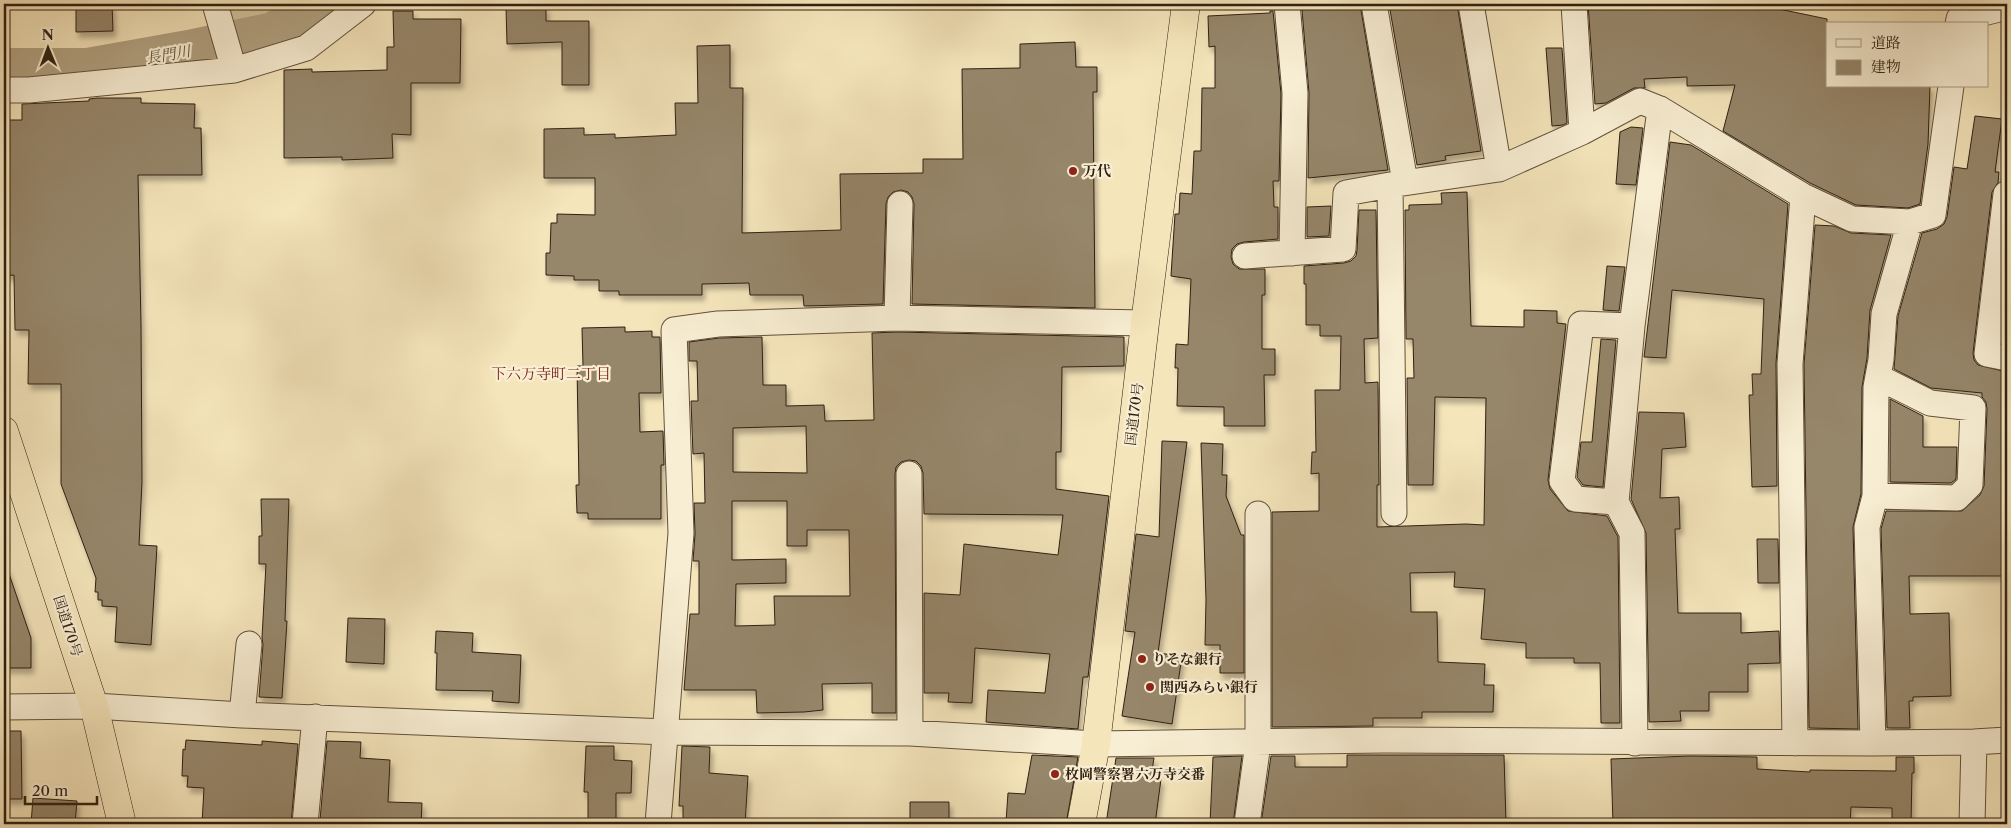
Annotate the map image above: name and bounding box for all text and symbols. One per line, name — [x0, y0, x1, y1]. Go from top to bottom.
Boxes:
north arrow — [22, 22, 72, 72]
legend — [1826, 22, 1988, 88]
text: N — [42, 26, 54, 44]
text: 道路 — [1871, 33, 1901, 52]
water label: 長門川 — [144, 41, 194, 68]
text: 建物 — [1871, 57, 1901, 76]
place label: 万代 — [1083, 162, 1111, 180]
marker: 万代 — [1067, 165, 1079, 177]
district label: 下六万寺町二丁目 — [491, 364, 611, 383]
street label: 国道170号 — [1121, 381, 1147, 447]
street label: 国道170号 — [50, 593, 86, 659]
place label: りそな銀行 — [1152, 650, 1222, 668]
marker: りそな銀行 — [1136, 653, 1148, 665]
place label: 関西みらい銀行 — [1160, 678, 1258, 696]
marker: 関西みらい銀行 — [1144, 681, 1156, 693]
place label: 枚岡警察署六万寺交番 — [1065, 765, 1205, 783]
marker: 枚岡警察署六万寺交番 — [1049, 768, 1061, 780]
scale bar — [25, 773, 98, 805]
text: 20 m — [32, 781, 68, 800]

